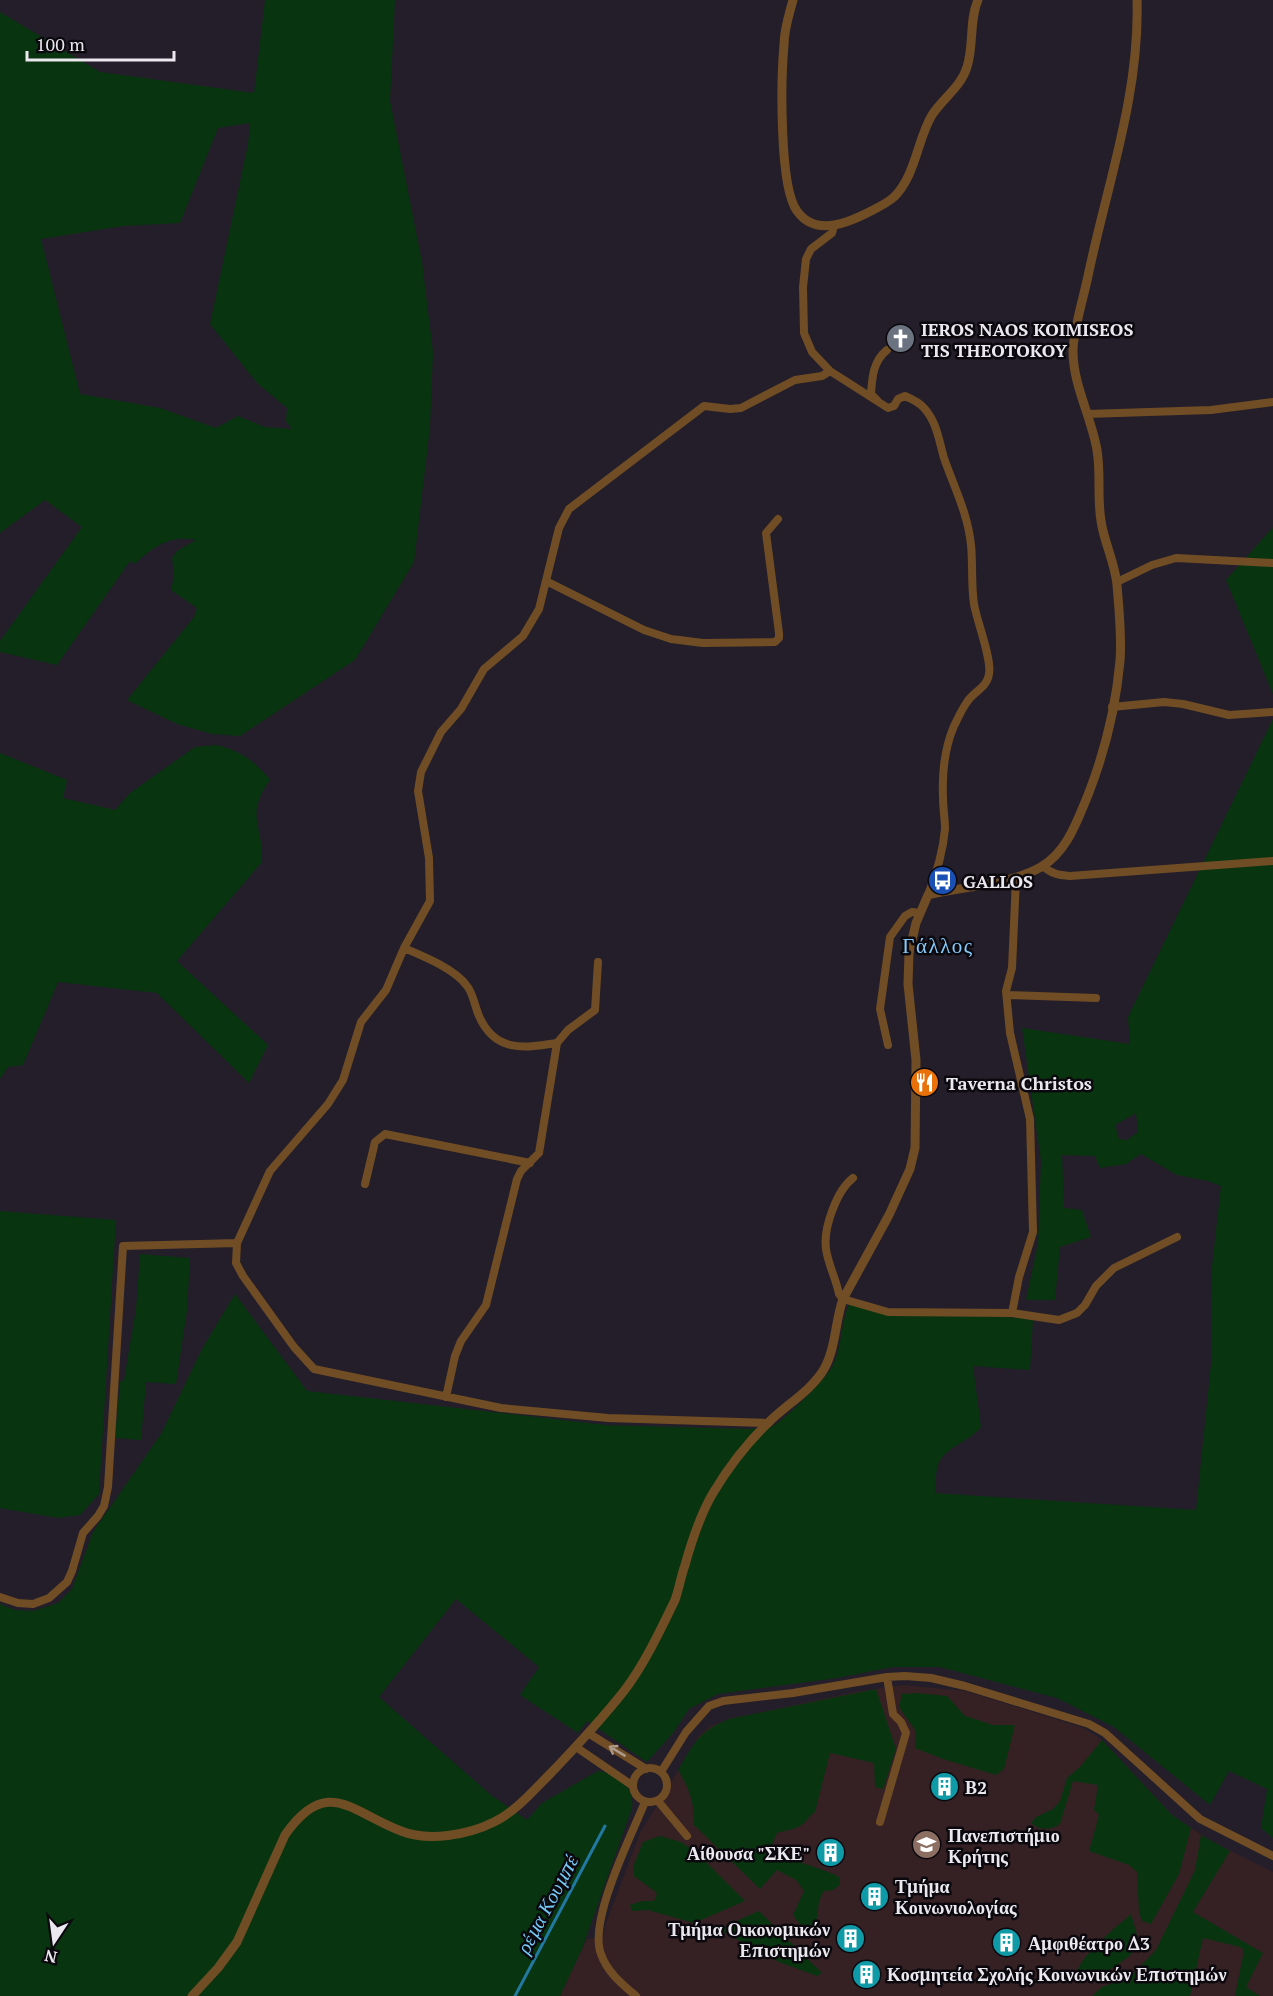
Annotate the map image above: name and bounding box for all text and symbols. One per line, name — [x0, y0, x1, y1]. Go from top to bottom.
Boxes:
scale bar — [27, 24, 174, 62]
text: 100 m — [36, 32, 85, 56]
place label: IEROS NAOS KOIMISEOS TIS THEOTOKOY — [921, 317, 1133, 362]
church icon: IEROS NAOS KOIMISEOS TIS THEOTOKOY — [884, 323, 916, 355]
bus stop icon: GALLOS — [926, 865, 958, 897]
place label: GALLOS — [963, 869, 1033, 893]
district label: Γάλλος — [902, 931, 974, 959]
restaurant icon: Taverna Christos — [909, 1067, 941, 1099]
place label: Taverna Christos — [946, 1071, 1092, 1095]
one-way arrow — [609, 1744, 626, 1756]
building icon: Β2 — [928, 1771, 960, 1803]
place label: Β2 — [965, 1775, 987, 1799]
place label: Πανεπιστήμιο Κρήτης — [948, 1823, 1060, 1868]
school or university icon: Πανεπιστήμιο Κρήτης — [911, 1829, 943, 1861]
building icon: Αίθουσα "ΣΚΕ" — [815, 1837, 847, 1869]
place label: Αίθουσα "ΣΚΕ" — [687, 1841, 810, 1865]
water label: ρέμα Κουμπέ — [509, 1850, 584, 1959]
place label: Τμήμα Κοινωνιολογίας — [895, 1874, 1017, 1919]
building icon: Τμήμα Κοινωνιολογίας — [858, 1880, 890, 1912]
north arrow — [24, 1912, 84, 1972]
place label: Τμήμα Οικονομικών Επιστημών — [668, 1917, 830, 1962]
building icon: Τμήμα Οικονομικών Επιστημών — [835, 1923, 867, 1955]
building icon: Αμφιθέατρο Δ3 — [991, 1927, 1023, 1959]
place label: Αμφιθέατρο Δ3 — [1028, 1931, 1150, 1955]
text: N — [42, 1945, 59, 1969]
building icon: Κοσμητεία Σχολής Κοινωνικών Επιστημών — [850, 1958, 882, 1990]
place label: Κοσμητεία Σχολής Κοινωνικών Επιστημών — [887, 1962, 1227, 1986]

